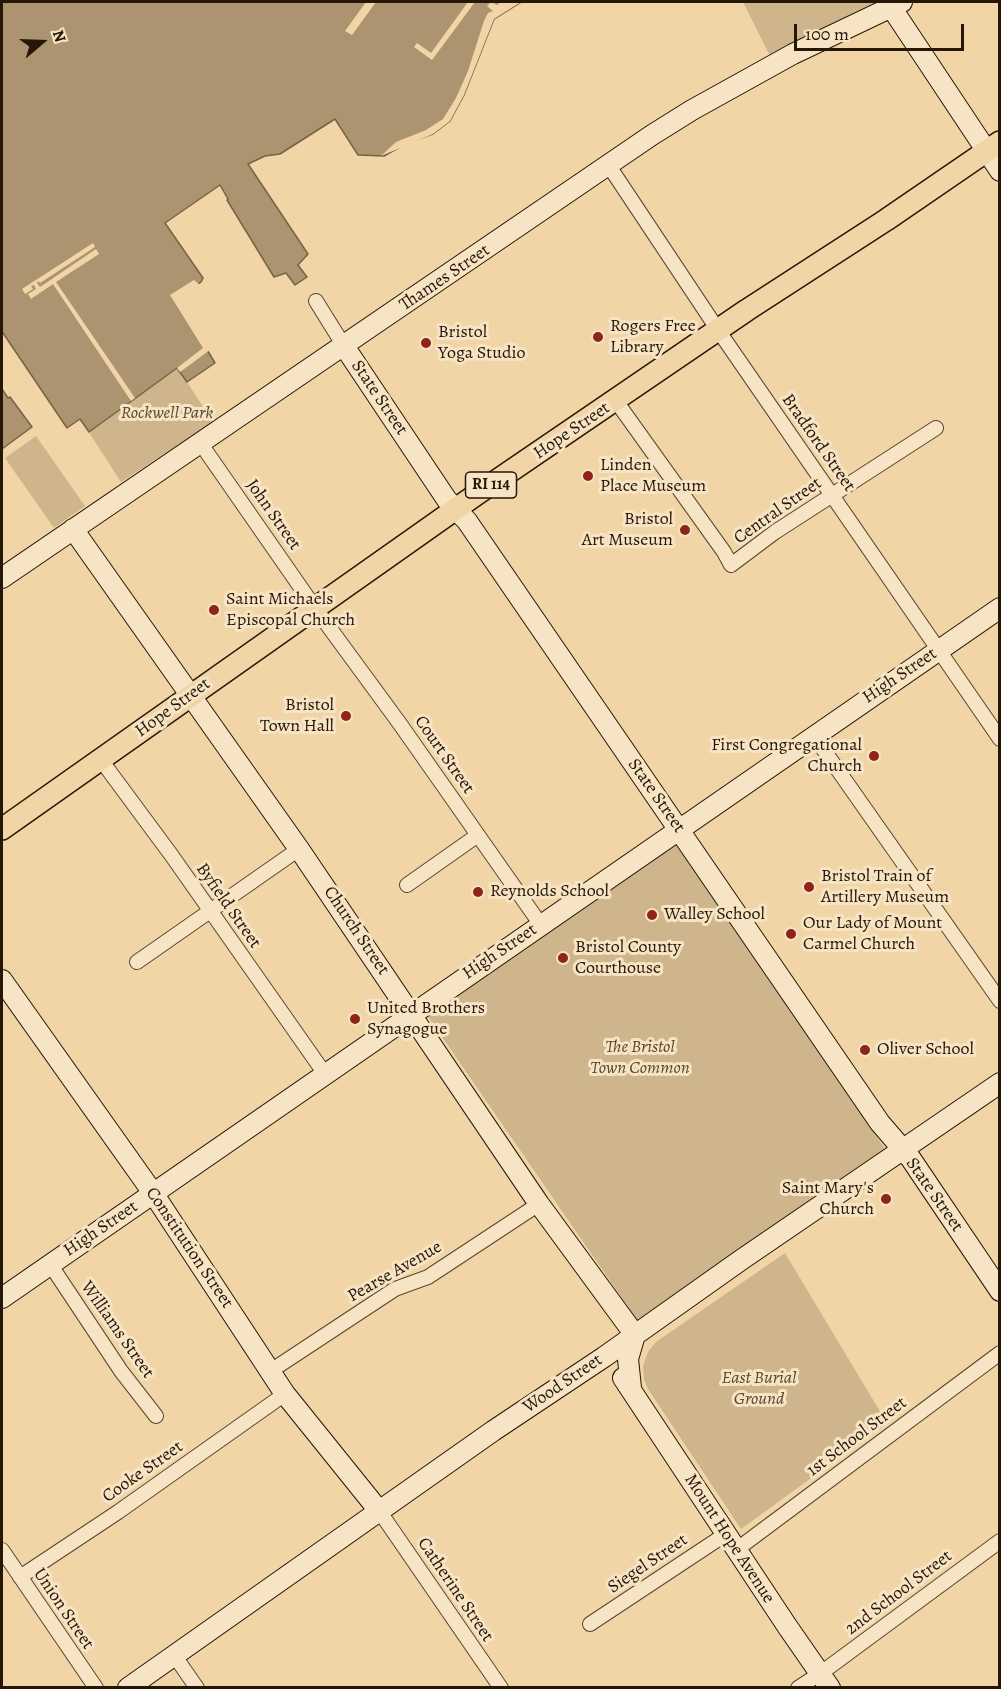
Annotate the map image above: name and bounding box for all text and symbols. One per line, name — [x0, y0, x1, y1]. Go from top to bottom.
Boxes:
north arrow — [12, 12, 72, 72]
scale bar — [797, 12, 966, 50]
text: 100 m — [805, 22, 849, 46]
text: N — [47, 27, 71, 45]
street label: Thames Street — [396, 240, 494, 316]
place label: Rogers Free Library — [610, 316, 696, 358]
place label: Bristol Yoga Studio — [438, 322, 526, 364]
marker: Rogers Free Library — [591, 330, 605, 344]
marker: Bristol Yoga Studio — [419, 336, 433, 350]
street label: State Street — [346, 356, 412, 440]
street label: Bradford Street — [776, 390, 860, 496]
street label: Hope Street — [530, 398, 614, 464]
park label: Rockwell Park — [121, 403, 213, 425]
place label: Linden Place Museum — [600, 455, 706, 498]
marker: Linden Place Museum — [581, 469, 595, 483]
road number: RI 114 — [466, 472, 516, 498]
street label: Central Street — [730, 473, 826, 549]
street label: John Street — [241, 475, 305, 555]
place label: Bristol Art Museum — [582, 509, 673, 552]
marker: Bristol Art Museum — [678, 523, 692, 537]
place label: Saint Michaels Episcopal Church — [226, 589, 355, 632]
marker: Saint Michaels Episcopal Church — [207, 603, 221, 617]
street label: High Street — [859, 643, 941, 709]
street label: Hope Street — [131, 674, 215, 742]
place label: Bristol Town Hall — [260, 695, 334, 738]
marker: Bristol Town Hall — [339, 709, 353, 723]
street label: Court Street — [409, 712, 479, 798]
place label: First Congregational Church — [711, 735, 862, 777]
marker: First Congregational Church — [867, 749, 881, 763]
street label: State Street — [623, 755, 689, 837]
street label: Byfield Street — [191, 859, 265, 953]
place label: Bristol Train of Artillery Museum — [821, 866, 949, 908]
marker: Bristol Train of Artillery Museum — [802, 880, 816, 894]
place label: Reynolds School — [490, 881, 609, 903]
street label: Church Street — [318, 883, 394, 979]
marker: Reynolds School — [471, 885, 485, 899]
place label: Walley School — [664, 904, 765, 926]
marker: Walley School — [645, 908, 659, 922]
place label: Our Lady of Mount Carmel Church — [803, 913, 942, 956]
street label: High Street — [459, 919, 541, 985]
marker: Our Lady of Mount Carmel Church — [784, 927, 798, 941]
place label: Bristol County Courthouse — [575, 937, 681, 980]
marker: Bristol County Courthouse — [556, 951, 570, 965]
place label: United Brothers Synagogue — [367, 998, 485, 1040]
marker: United Brothers Synagogue — [348, 1012, 362, 1026]
park label: The Bristol Town Common — [590, 1037, 690, 1080]
place label: Oliver School — [877, 1039, 974, 1061]
marker: Oliver School — [858, 1043, 872, 1057]
street label: State Street — [901, 1154, 967, 1236]
place label: Saint Mary's Church — [782, 1178, 874, 1220]
street label: Constitution Street — [141, 1183, 237, 1313]
marker: Saint Mary's Church — [879, 1192, 893, 1206]
street label: High Street — [60, 1196, 142, 1262]
street label: Pearse Avenue — [344, 1236, 446, 1308]
street label: Williams Street — [76, 1277, 158, 1383]
street label: Wood Street — [519, 1350, 607, 1418]
park label: East Burial Ground — [721, 1368, 797, 1410]
street label: 1st School Street — [803, 1392, 911, 1482]
street label: Cooke Street — [99, 1436, 187, 1508]
street label: Mount Hope Avenue — [679, 1470, 779, 1608]
street label: Siegel Street — [604, 1529, 692, 1599]
street label: Catherine Street — [412, 1534, 498, 1646]
street label: 2nd School Street — [841, 1546, 957, 1640]
street label: Union Street — [28, 1564, 98, 1654]

